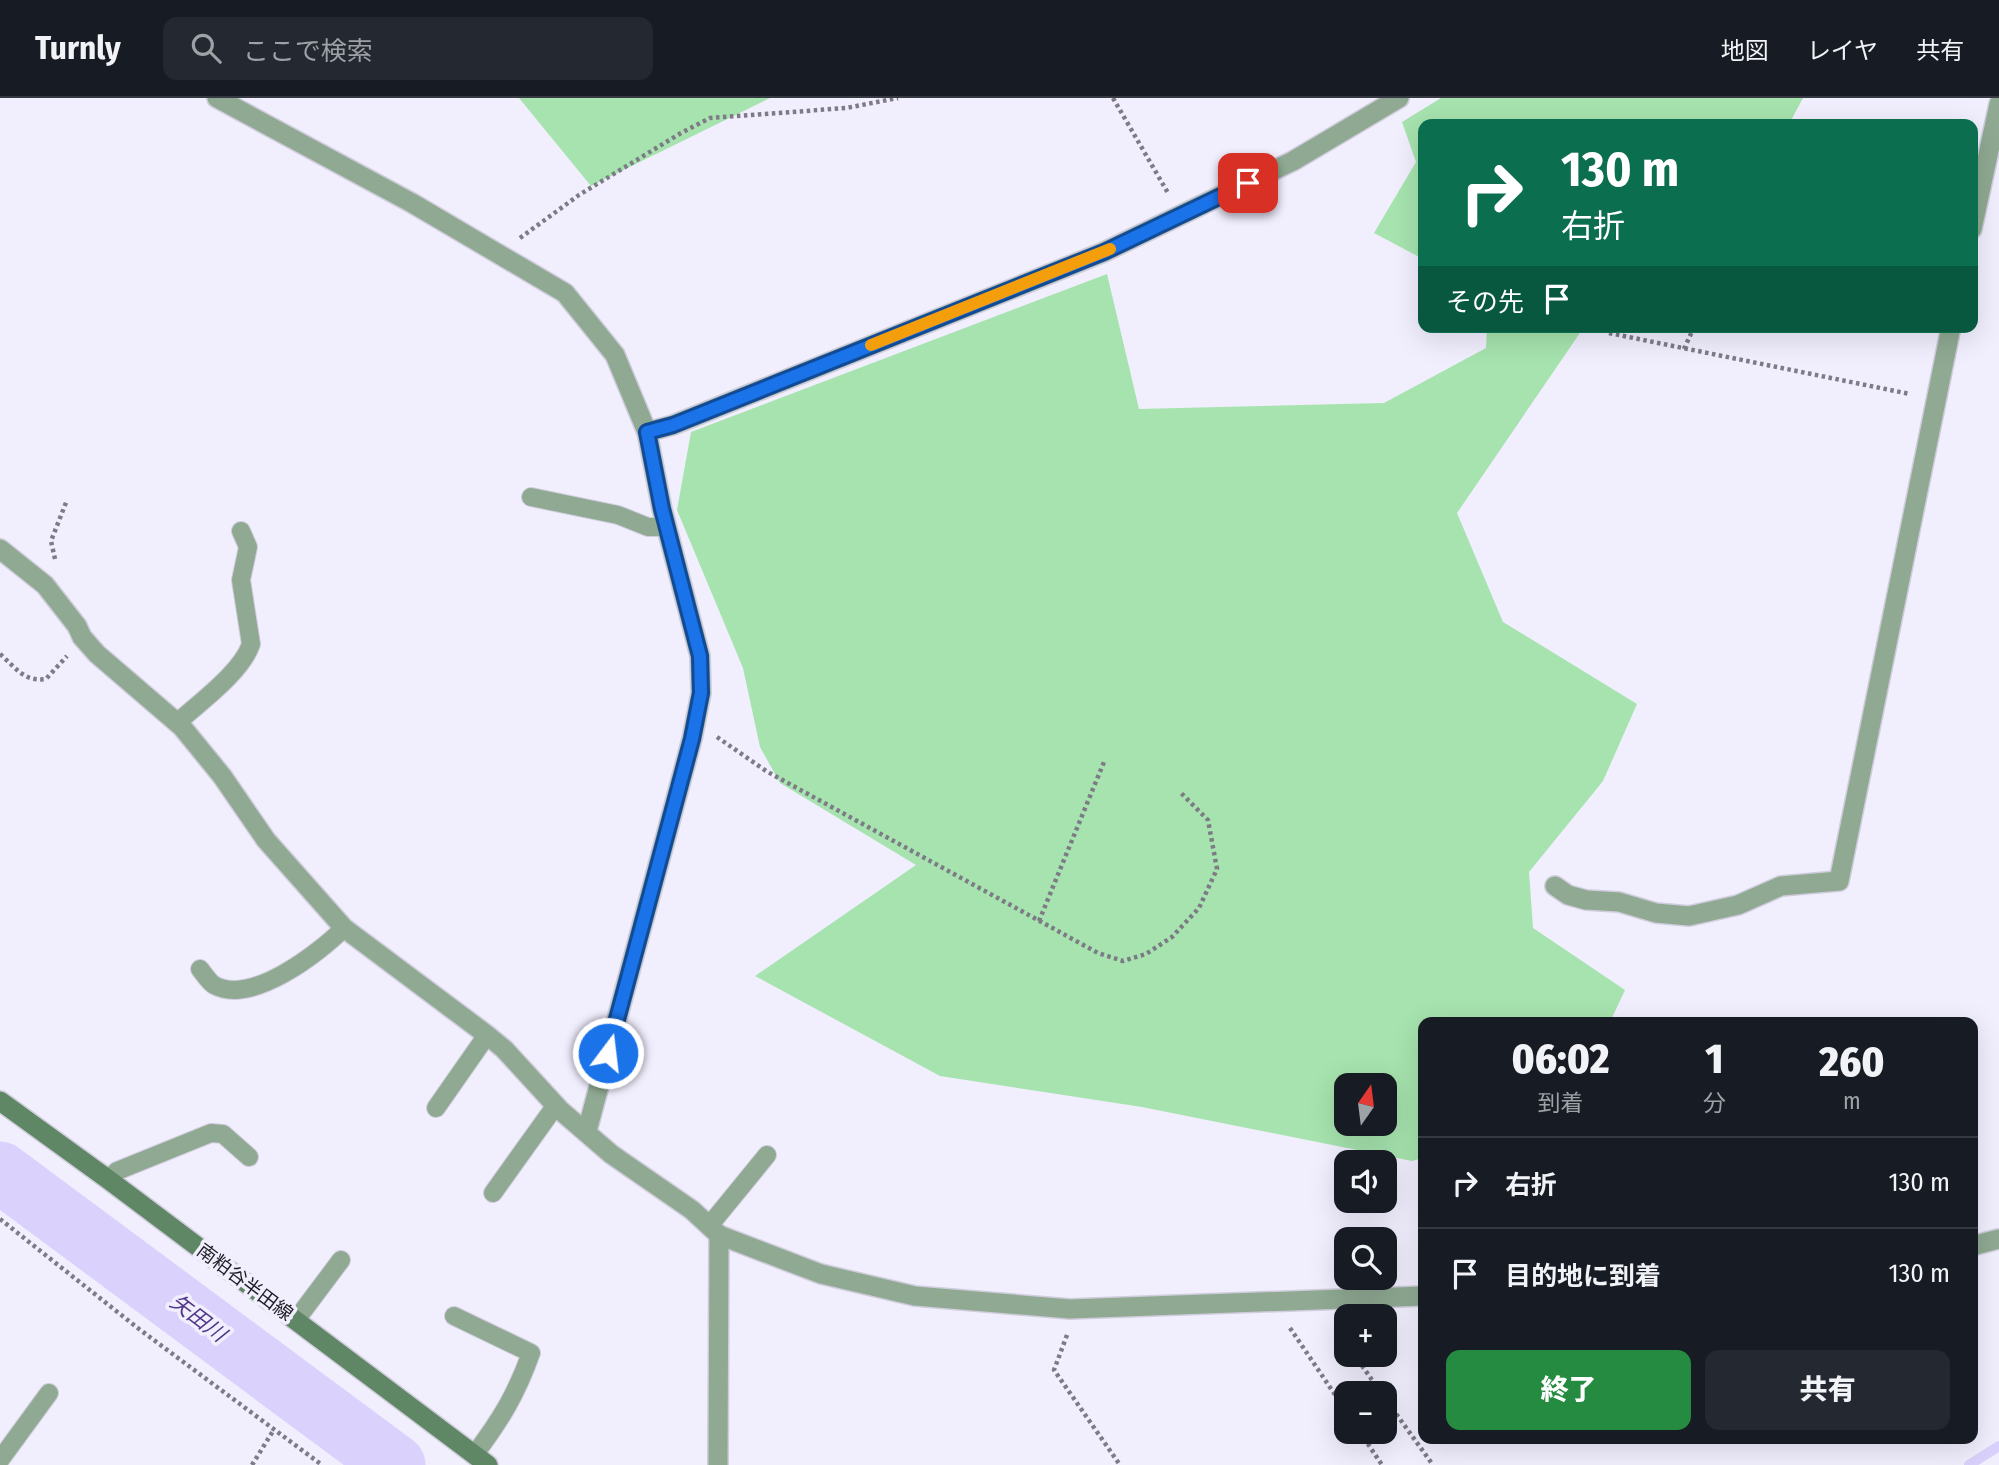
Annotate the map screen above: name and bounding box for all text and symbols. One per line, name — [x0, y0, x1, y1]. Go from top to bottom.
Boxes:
search box — [163, 17, 653, 80]
text: Turnly — [35, 28, 121, 68]
icon: search — [187, 29, 225, 67]
text: ここで検索 — [243, 36, 373, 67]
text: 地図 — [1721, 37, 1769, 65]
text: レイヤ — [1807, 37, 1878, 65]
text: 共有 — [1916, 37, 1964, 65]
text: 130 m — [1561, 140, 1679, 199]
icon: right — [1446, 147, 1537, 238]
pin — [1218, 153, 1278, 213]
icon: arrive — [1229, 164, 1267, 202]
text: 右折 — [1561, 207, 1625, 245]
icon: arrive — [1538, 280, 1576, 318]
text: その先 — [1446, 287, 1524, 318]
position arrow — [571, 1016, 645, 1090]
text: 06:02 — [1511, 1034, 1609, 1084]
text: 1 — [1705, 1034, 1723, 1084]
text: 260 — [1819, 1037, 1885, 1087]
north arrow — [1334, 1073, 1396, 1136]
map controls — [1334, 1073, 1397, 1444]
text: m — [1843, 1087, 1861, 1115]
text: 到着 — [1537, 1089, 1583, 1117]
text: 分 — [1703, 1089, 1726, 1117]
button: sound — [1334, 1150, 1397, 1213]
icon: right — [1446, 1164, 1484, 1202]
text: 130 m — [1888, 1167, 1950, 1198]
text: 右折 — [1505, 1170, 1557, 1201]
button: search — [1334, 1227, 1397, 1290]
street label: 南粕谷半田線 — [193, 1239, 297, 1325]
icon: arrive — [1446, 1255, 1484, 1293]
text: 130 m — [1888, 1258, 1950, 1289]
text: 目的地に到着 — [1505, 1261, 1661, 1292]
water label: 矢田川 — [165, 1289, 233, 1349]
button: + — [1334, 1304, 1397, 1367]
button: 終了 — [1446, 1350, 1691, 1430]
button: 共有 — [1705, 1350, 1950, 1430]
button: − — [1334, 1381, 1397, 1444]

